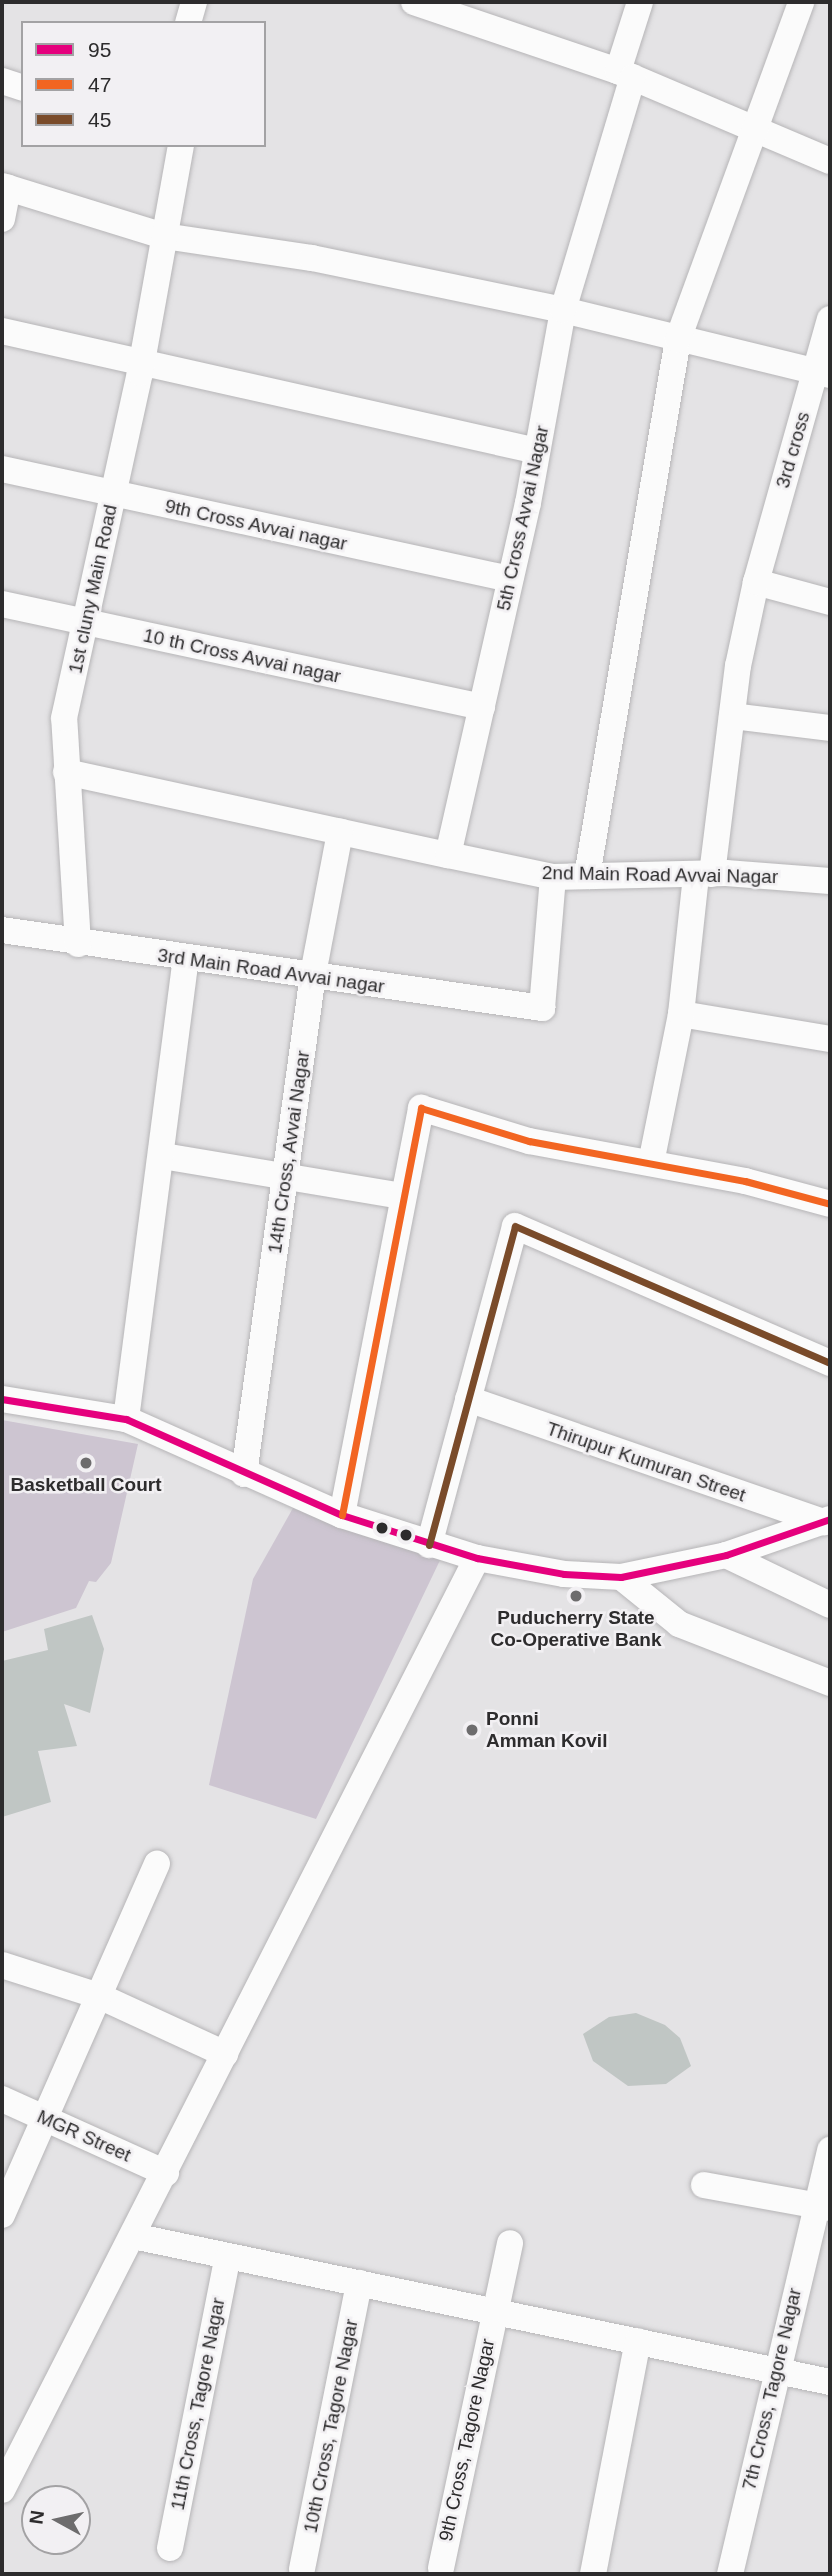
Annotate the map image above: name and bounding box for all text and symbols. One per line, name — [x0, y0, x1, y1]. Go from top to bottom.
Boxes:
legend — [21, 21, 266, 147]
text: 95 — [88, 38, 111, 61]
text: 47 — [88, 73, 111, 96]
text: 45 — [88, 108, 111, 131]
street label: 3rd cross — [771, 409, 815, 491]
street label: 5th Cross Avvai Nagar — [492, 423, 554, 613]
street label: 9th Cross Avvai nagar — [162, 494, 350, 556]
street label: 1st cluny Main Road — [64, 502, 122, 676]
street label: 10 th Cross Avvai nagar — [141, 624, 343, 688]
street label: 2nd Main Road Avvai Nagar — [541, 862, 779, 888]
street label: 3rd Main Road Avvai nagar — [156, 944, 386, 998]
street label: 14th Cross, Avvai Nagar — [263, 1049, 315, 1255]
street label: Thirupur Kumuran Street — [543, 1417, 749, 1507]
marker: Basketball Court — [78, 1455, 94, 1471]
place label: Basketball Court — [11, 1474, 161, 1496]
unlabelled marker — [375, 1521, 389, 1535]
unlabelled marker — [399, 1528, 413, 1542]
marker: Puducherry State Co-Operative Bank — [568, 1588, 584, 1604]
place label: Puducherry State Co-Operative Bank — [490, 1607, 662, 1651]
place label: Ponni Amman Kovil — [486, 1708, 607, 1752]
marker: Ponni Amman Kovil — [464, 1722, 480, 1738]
street label: MGR Street — [34, 2105, 134, 2167]
street label: 7th Cross, Tagore Nagar — [738, 2286, 806, 2492]
street label: 11th Cross, Tagore Nagar — [166, 2296, 230, 2512]
street label: 10th Cross, Tagore Nagar — [299, 2317, 363, 2535]
street label: 9th Cross, Tagore Nagar — [434, 2336, 500, 2544]
north arrow — [21, 2485, 91, 2555]
text: N — [25, 2509, 48, 2526]

